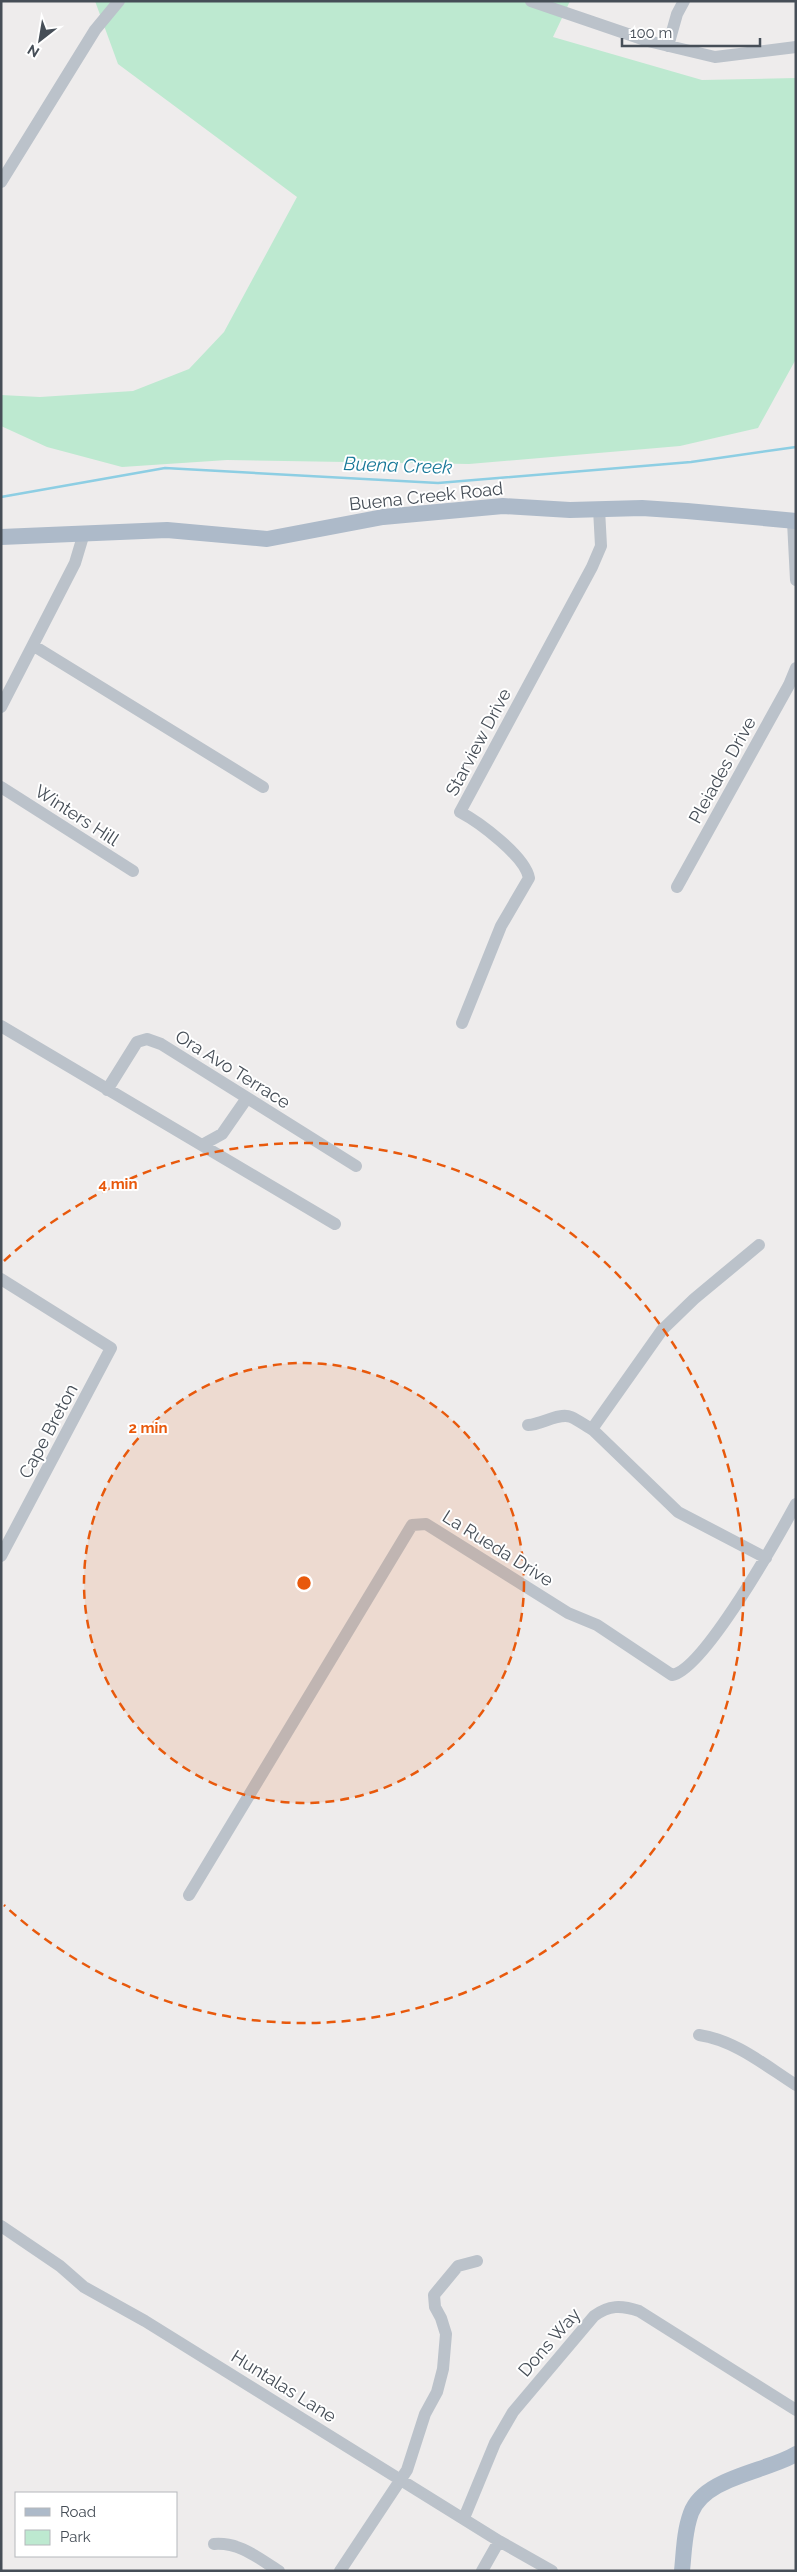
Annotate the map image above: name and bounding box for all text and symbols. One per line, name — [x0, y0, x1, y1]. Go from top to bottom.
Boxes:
north arrow — [15, 15, 65, 65]
scale bar — [622, 15, 760, 47]
text: 100 m — [630, 24, 672, 42]
text: N — [25, 42, 42, 61]
water label: Buena Creek — [343, 452, 453, 478]
street label: Buena Creek Road — [348, 477, 504, 515]
street label: Starview Drive — [441, 684, 515, 799]
street label: Pleiades Drive — [684, 713, 760, 827]
street label: Winters Hill — [31, 780, 123, 850]
street label: Ora Avo Terrace — [172, 1025, 295, 1113]
text: 4 min — [98, 1175, 138, 1193]
street label: Cape Breton — [14, 1380, 82, 1482]
text: 2 min — [129, 1419, 167, 1437]
street label: La Rueda Drive — [439, 1506, 557, 1591]
centre of rings — [295, 1574, 313, 1592]
street label: Dons Way — [514, 2303, 585, 2381]
street label: Huntalas Lane — [228, 2345, 341, 2427]
legend — [15, 2492, 178, 2557]
text: Road — [60, 2503, 96, 2521]
text: Park — [60, 2528, 91, 2546]

